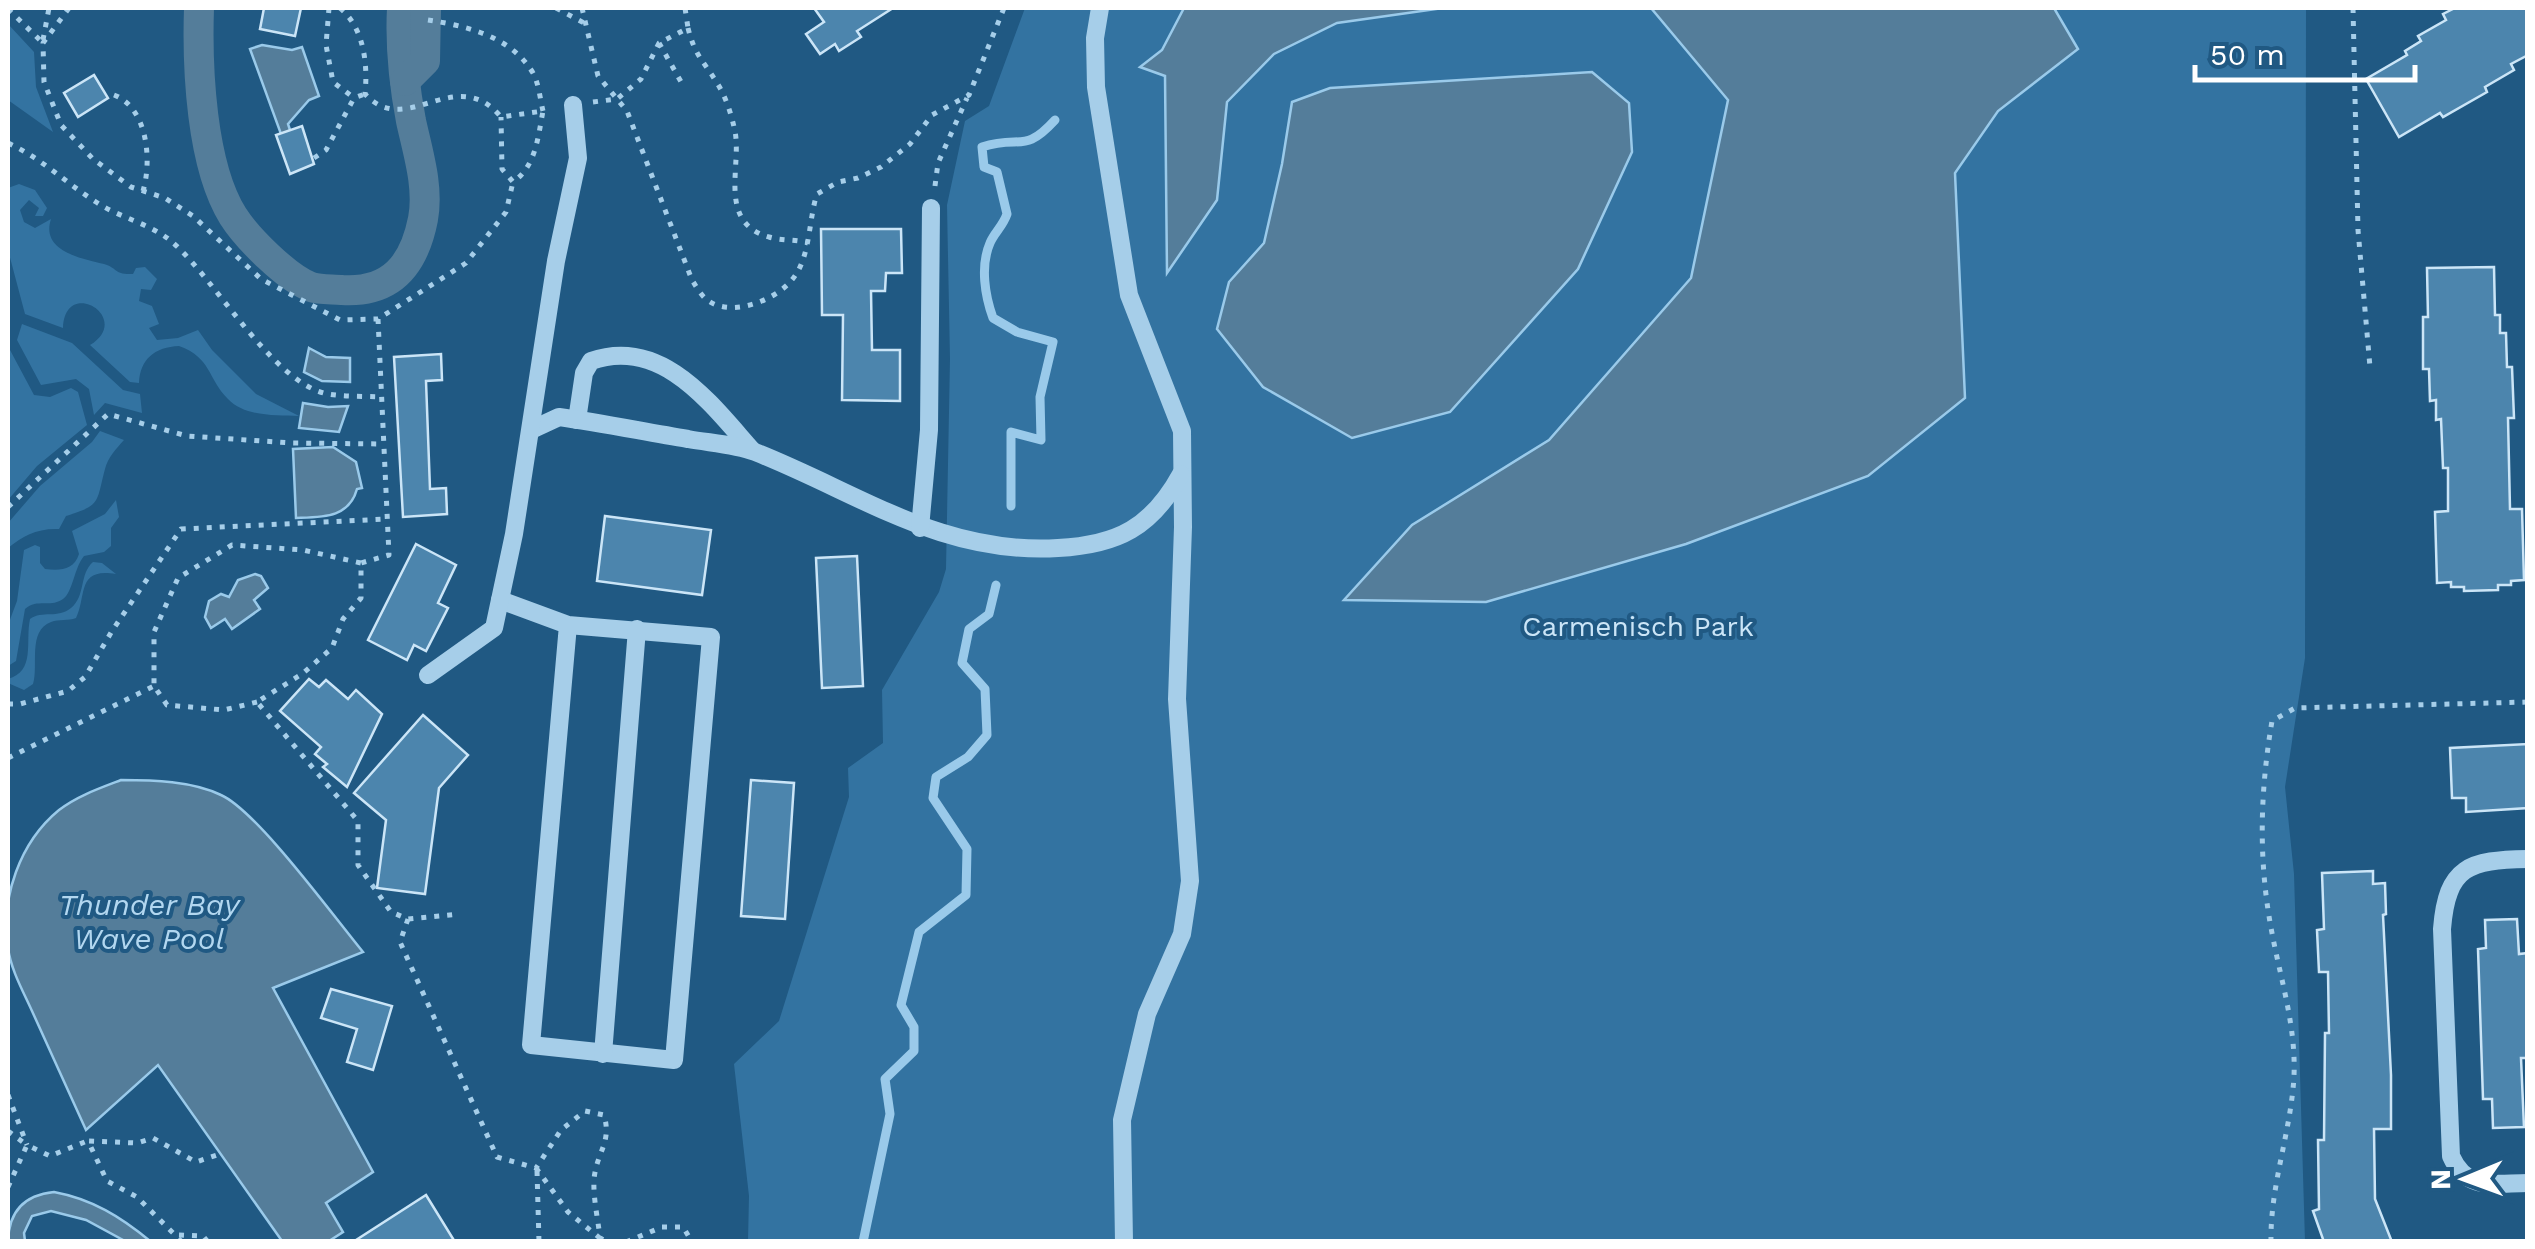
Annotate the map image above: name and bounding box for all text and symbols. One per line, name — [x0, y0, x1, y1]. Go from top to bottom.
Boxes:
scale bar — [2195, 20, 2415, 82]
text: 50 m — [2210, 37, 2285, 72]
park label: Carmenisch Park — [1522, 610, 1754, 643]
water label: Thunder Bay Wave Pool — [59, 887, 241, 956]
north arrow — [2415, 1129, 2515, 1229]
text: N — [2424, 1169, 2457, 1190]

